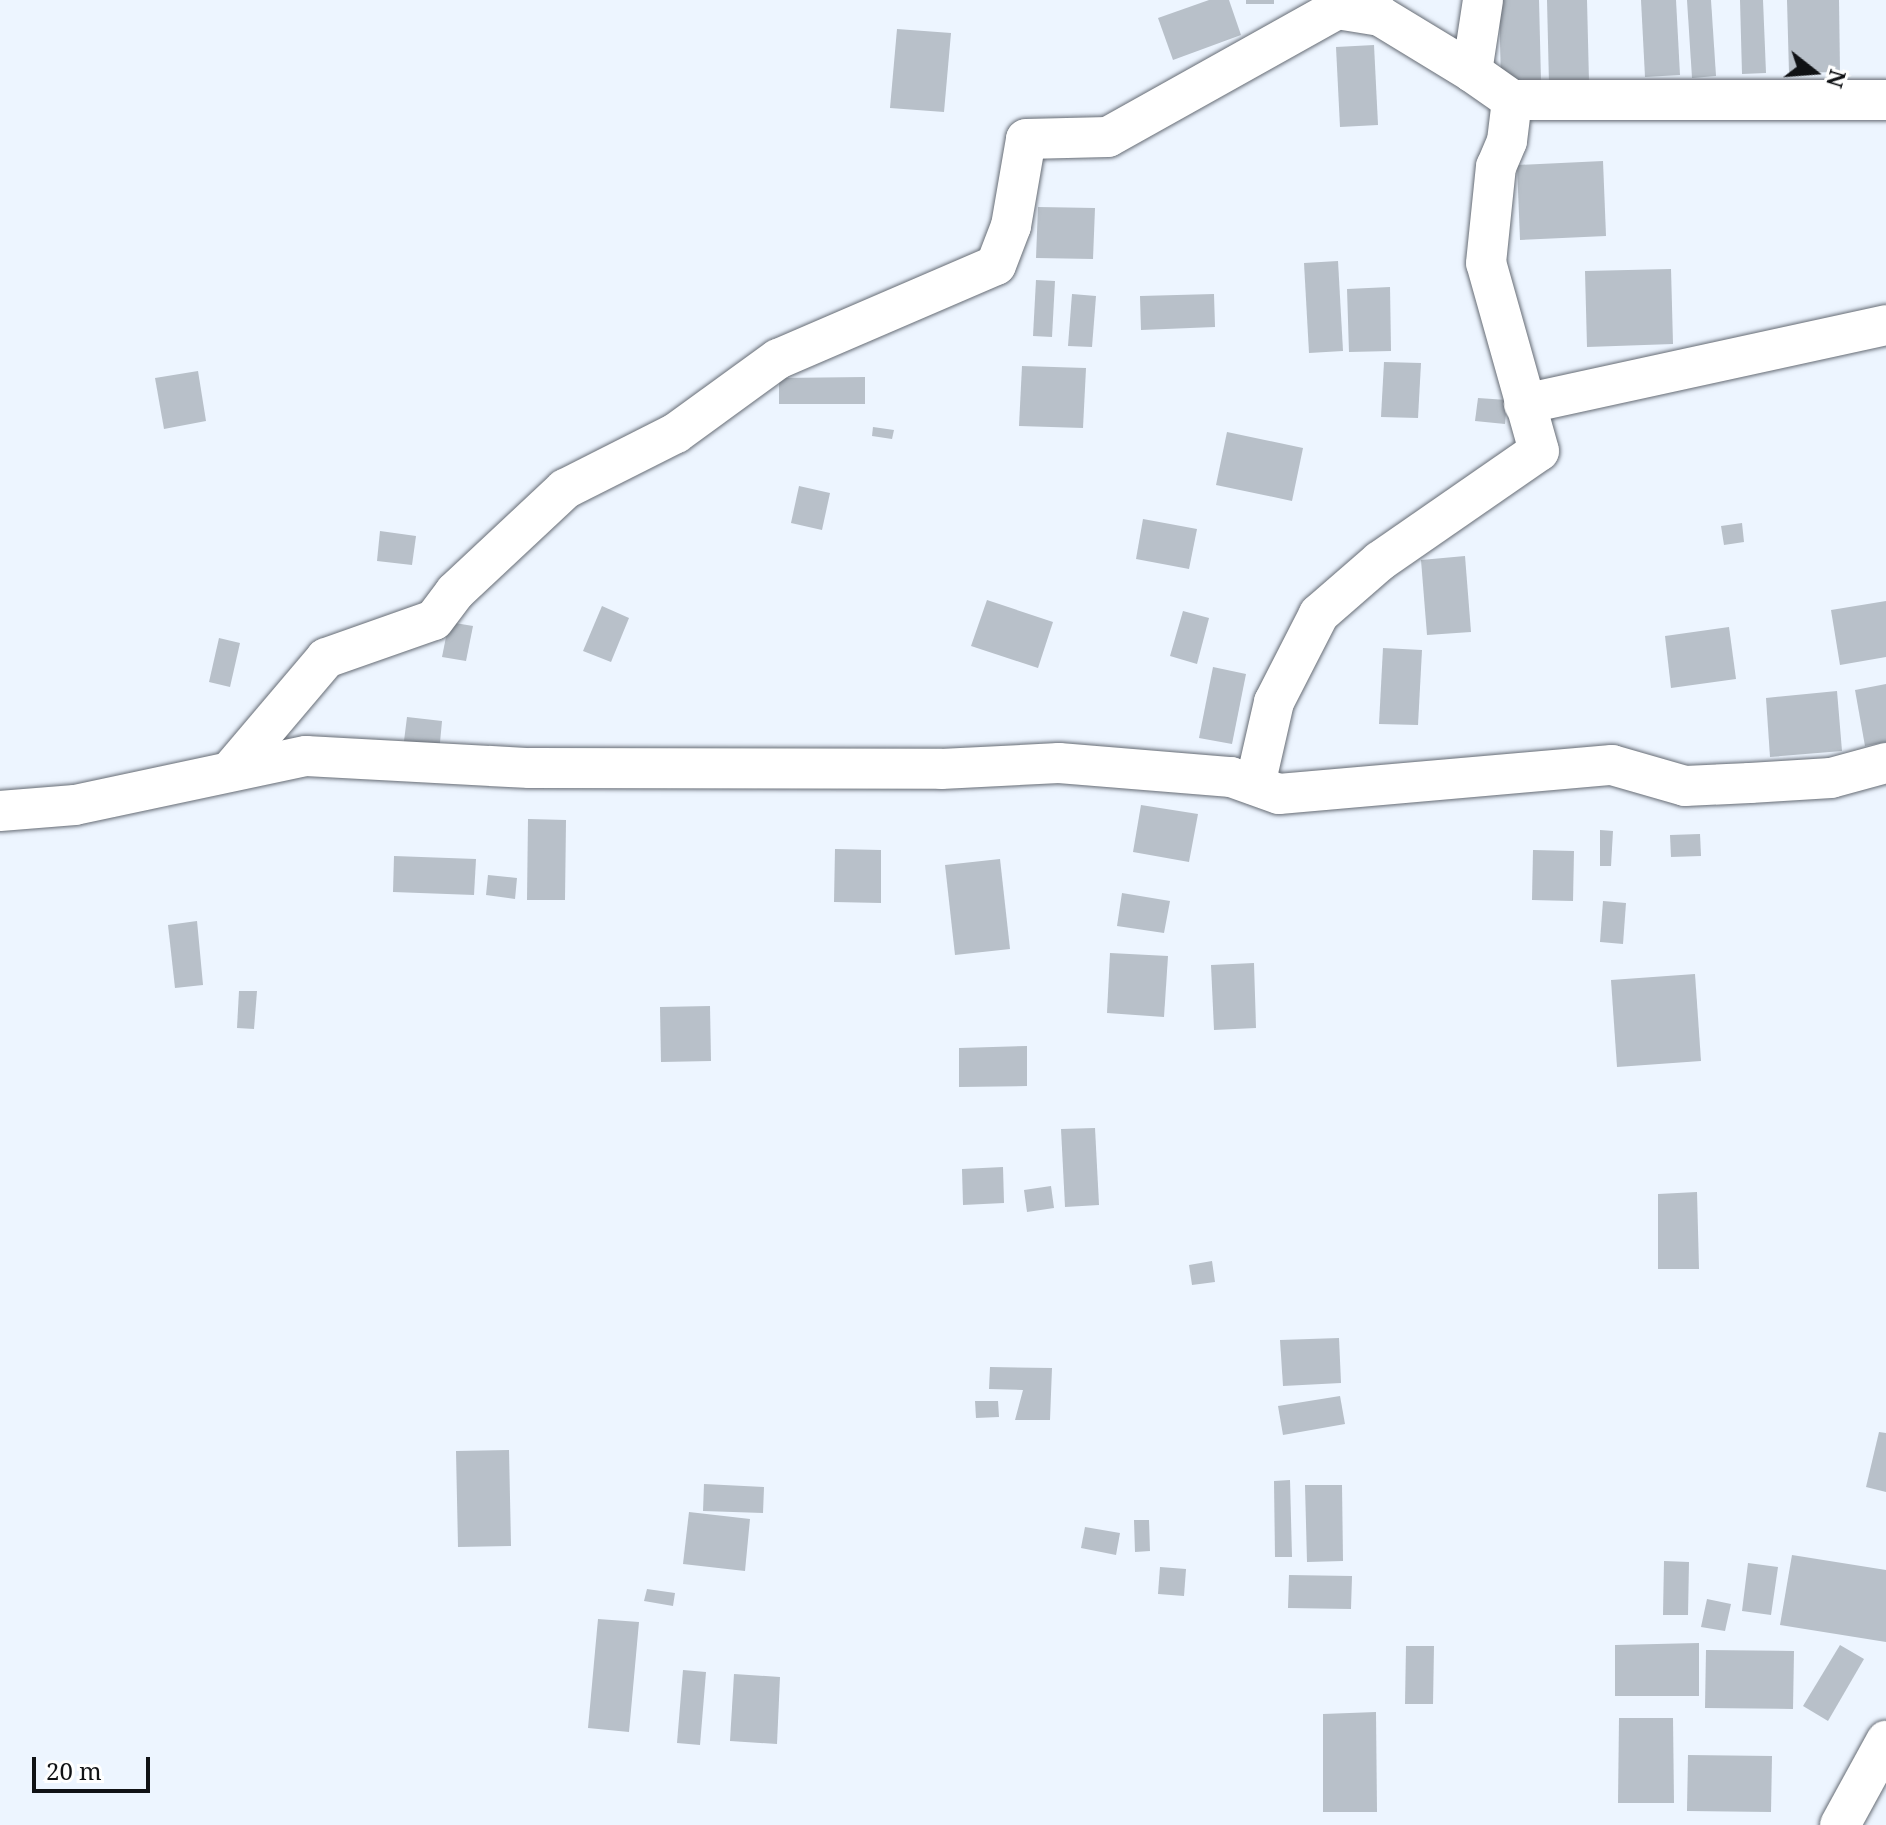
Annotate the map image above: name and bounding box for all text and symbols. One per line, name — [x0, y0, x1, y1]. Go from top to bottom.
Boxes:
north arrow — [1774, 32, 1854, 112]
text: N — [1820, 66, 1854, 92]
scale bar — [36, 1741, 154, 1791]
text: 20 m — [46, 1754, 102, 1787]

